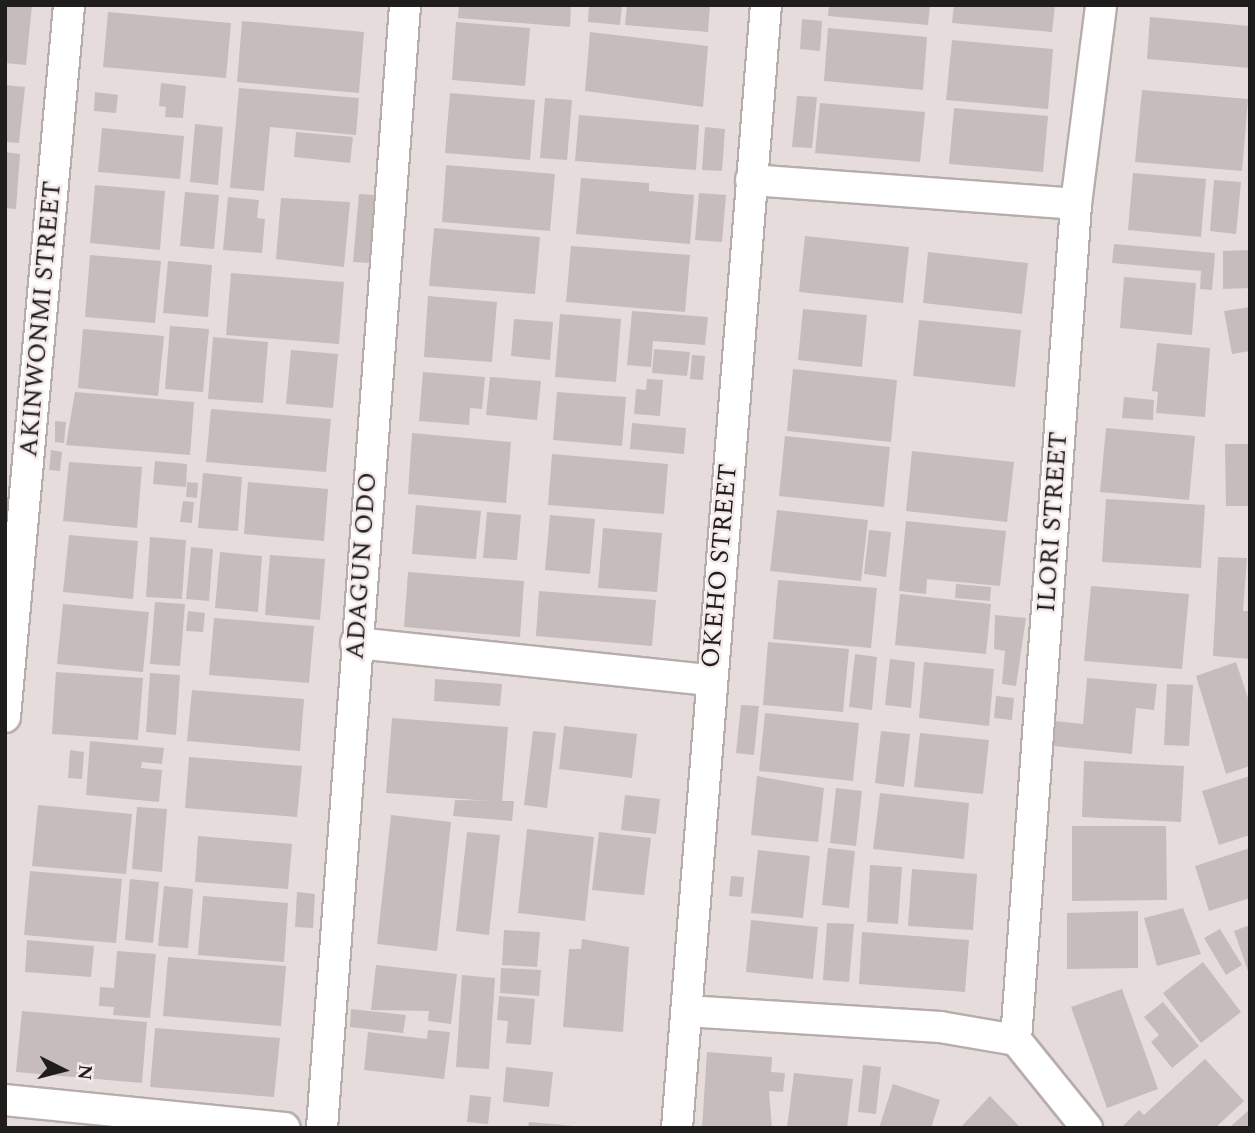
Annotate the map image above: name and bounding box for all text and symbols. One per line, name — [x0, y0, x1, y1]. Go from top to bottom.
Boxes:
street label: AKINWONMI STREET — [13, 180, 69, 458]
street label: ILORI STREET — [1031, 430, 1075, 614]
street label: OKEHO STREET — [696, 462, 744, 670]
street label: ADAGUN ODO — [340, 471, 384, 661]
north arrow — [28, 1035, 98, 1105]
text: N — [69, 1063, 100, 1081]

